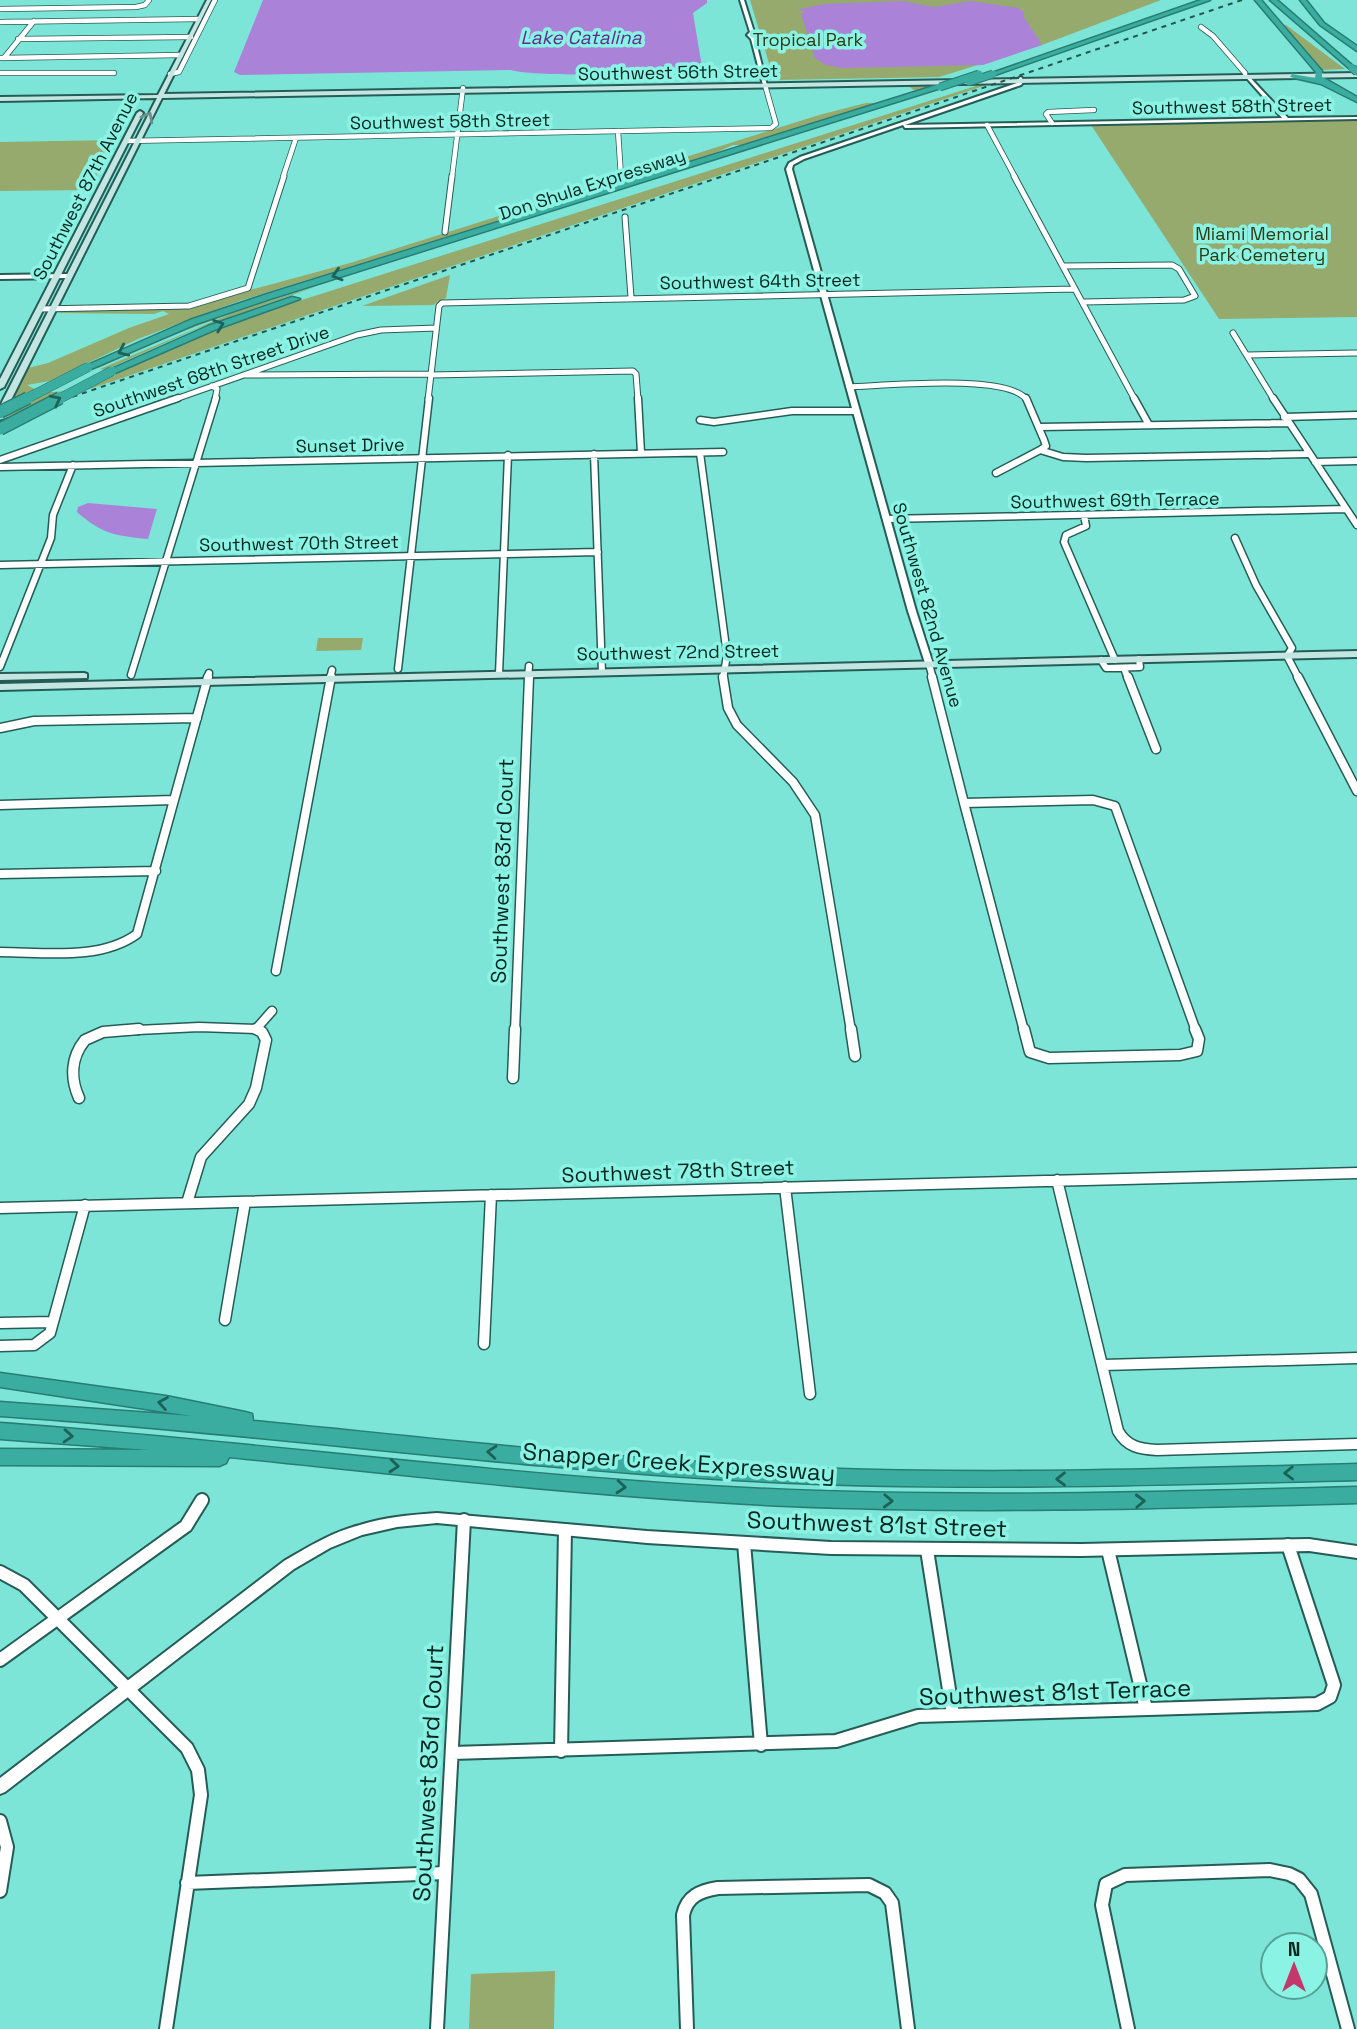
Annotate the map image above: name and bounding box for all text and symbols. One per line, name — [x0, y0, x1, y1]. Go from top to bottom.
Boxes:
water label: Lake Catalina — [520, 25, 642, 50]
park label: Tropical Park — [753, 28, 864, 51]
street label: Southwest 56th Street — [578, 59, 778, 85]
street label: Southwest 87th Avenue — [28, 88, 142, 284]
street label: Southwest 58th Street — [1132, 93, 1332, 119]
street label: Southwest 58th Street — [350, 108, 550, 134]
one-way arrow — [139, 112, 153, 124]
street label: Don Shula Expressway — [496, 143, 688, 225]
park label: Miami Memorial Park Cemetery — [1195, 222, 1329, 266]
one-way arrow — [331, 266, 343, 281]
street label: Southwest 64th Street — [659, 268, 861, 294]
street label: Southwest 68th Street Drive — [90, 320, 332, 422]
one-way arrow — [213, 320, 225, 334]
one-way arrow — [118, 343, 130, 357]
one-way arrow — [49, 395, 61, 409]
street label: Sunset Drive — [295, 433, 405, 457]
street label: Southwest 69th Terrace — [1010, 487, 1220, 513]
street label: Southwest 82nd Avenue — [888, 500, 968, 710]
street label: Southwest 70th Street — [199, 530, 399, 556]
street label: Southwest 72nd Street — [577, 639, 779, 665]
street label: Southwest 83rd Court — [485, 758, 519, 984]
street label: Southwest 78th Street — [561, 1153, 795, 1189]
one-way arrow — [157, 1396, 169, 1411]
one-way arrow — [63, 1428, 74, 1443]
street label: Snapper Creek Expressway — [522, 1436, 836, 1488]
one-way arrow — [486, 1445, 497, 1460]
one-way arrow — [389, 1458, 400, 1473]
one-way arrow — [1283, 1466, 1294, 1481]
one-way arrow — [1056, 1471, 1066, 1487]
one-way arrow — [616, 1479, 627, 1494]
one-way arrow — [883, 1494, 894, 1509]
one-way arrow — [1135, 1494, 1146, 1509]
street label: Southwest 81st Street — [746, 1504, 1008, 1544]
street label: Southwest 83rd Court — [406, 1644, 450, 1902]
street label: Southwest 81st Terrace — [918, 1672, 1192, 1712]
north arrow — [1259, 1931, 1329, 2001]
text: N — [1288, 1937, 1300, 1962]

